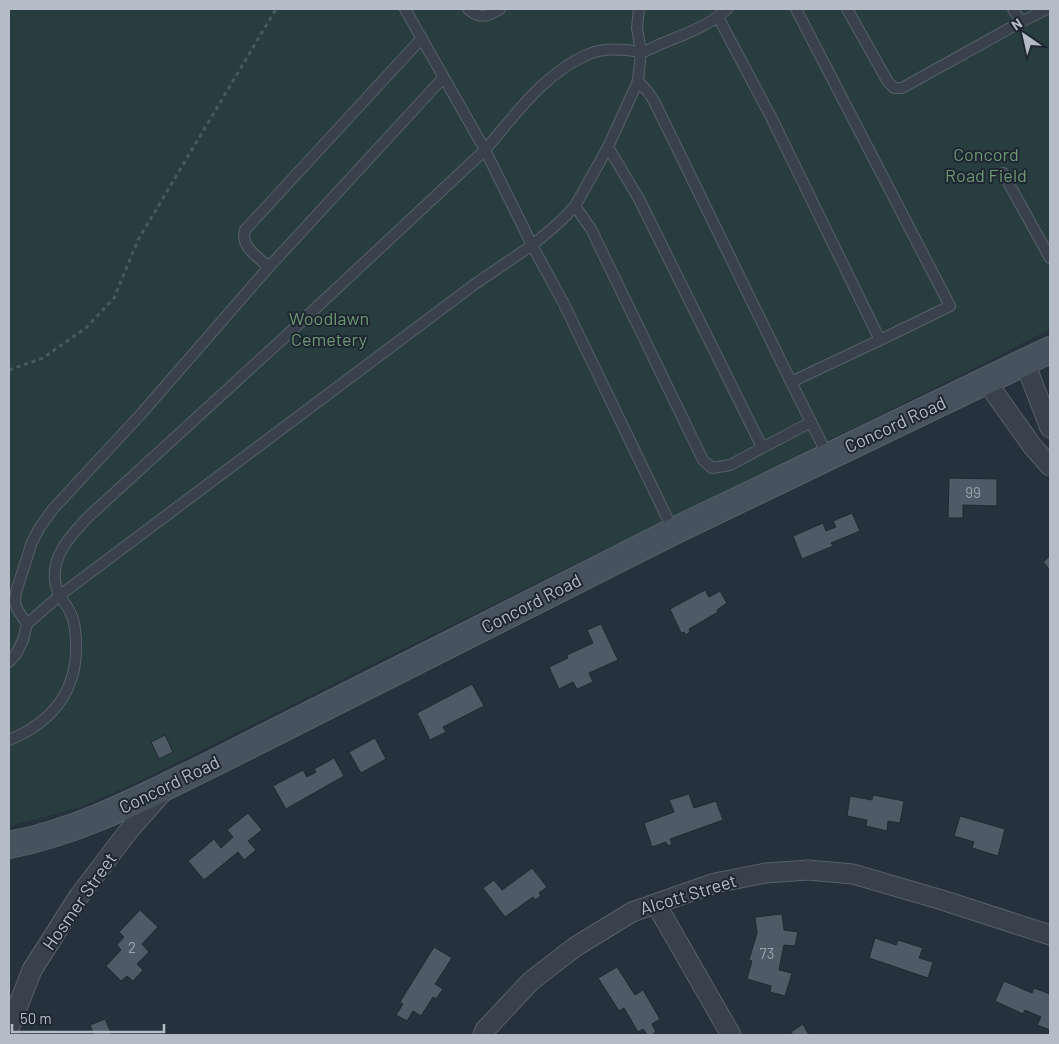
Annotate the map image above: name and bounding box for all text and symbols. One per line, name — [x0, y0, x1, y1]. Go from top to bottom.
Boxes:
north arrow — [999, 10, 1049, 60]
text: N — [1008, 14, 1025, 33]
park label: Concord Road Field — [945, 143, 1027, 186]
park label: Woodlawn Cemetery — [289, 307, 369, 350]
street label: Concord Road — [841, 391, 949, 457]
house number: 99 — [965, 483, 981, 501]
street label: Concord Road — [477, 568, 585, 638]
street label: Concord Road — [115, 750, 223, 818]
street label: Hosmer Street — [37, 848, 121, 954]
street label: Alcott Street — [637, 869, 739, 919]
house number: 2 — [128, 938, 136, 956]
house number: 73 — [760, 944, 774, 962]
scale bar — [12, 1002, 165, 1034]
text: 50 m — [20, 1009, 52, 1027]

